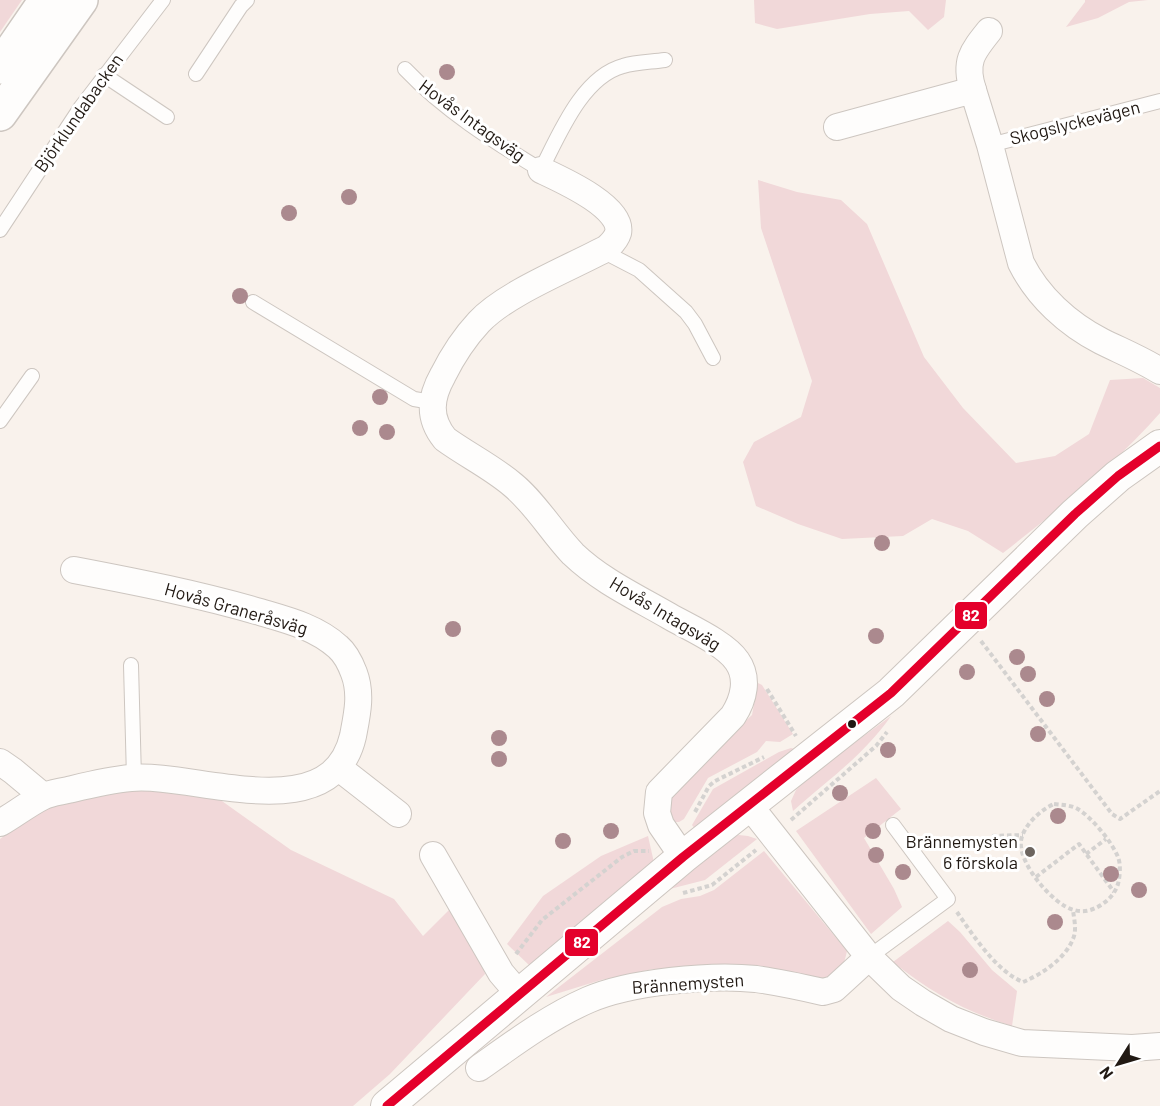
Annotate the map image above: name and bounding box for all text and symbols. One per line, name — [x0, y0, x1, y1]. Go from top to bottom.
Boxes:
street label: Björklundabacken — [29, 49, 127, 176]
street label: Hovås Intagsväg — [415, 74, 530, 166]
street label: Skogslyckevägen — [1007, 95, 1142, 149]
street label: Hovås Intagsväg — [606, 571, 725, 655]
street label: Hovås Graneråsväg — [162, 577, 310, 639]
line badge: 82 — [954, 601, 988, 630]
text: 82 — [962, 605, 980, 624]
unlabelled marker — [846, 718, 858, 730]
place label: Brännemysten 6 förskola — [905, 830, 1018, 873]
marker: Brännemysten 6 förskola — [1023, 845, 1037, 859]
line badge: 82 — [564, 928, 599, 957]
text: 82 — [573, 932, 591, 951]
street label: Brännemysten — [631, 968, 745, 998]
north arrow — [1088, 1034, 1148, 1094]
text: N — [1095, 1063, 1116, 1083]

